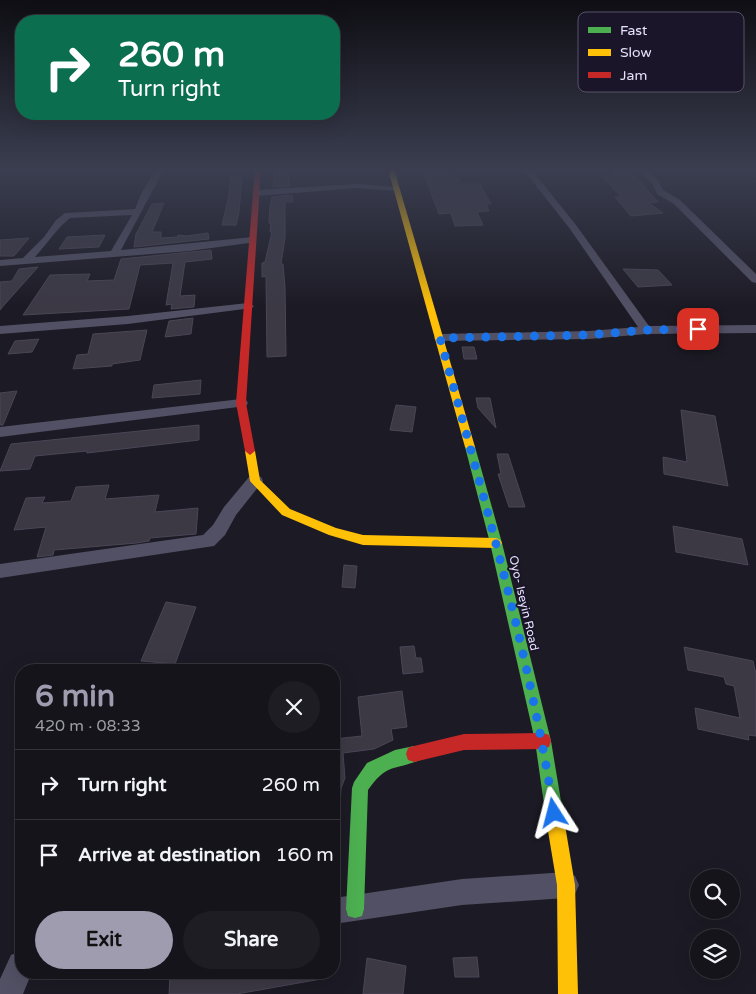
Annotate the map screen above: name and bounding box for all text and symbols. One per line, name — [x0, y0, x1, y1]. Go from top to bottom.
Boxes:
legend — [578, 12, 744, 92]
text: Fast — [620, 22, 648, 39]
text: 260 m — [118, 34, 225, 76]
icon: right — [35, 35, 100, 100]
text: Slow — [620, 44, 652, 61]
text: Jam — [620, 67, 647, 84]
text: Turn right — [118, 76, 220, 102]
pin — [677, 308, 719, 350]
icon: arrive — [684, 315, 712, 343]
street label: Oyo- Iseyin Road — [506, 554, 542, 652]
text: 6 min — [35, 678, 115, 715]
button: close — [268, 681, 320, 733]
text: 420 m · 08:33 — [35, 716, 141, 736]
icon: right — [35, 771, 63, 799]
text: Turn right — [78, 774, 166, 796]
text: 260 m — [262, 774, 320, 796]
position arrow — [527, 786, 579, 838]
icon: arrive — [35, 841, 63, 869]
text: Arrive at destination — [78, 844, 261, 866]
text: 160 m — [276, 844, 334, 866]
map controls — [690, 869, 740, 979]
button: search — [690, 869, 740, 919]
button: Exit — [35, 911, 173, 969]
button: Share — [183, 911, 320, 969]
button: layers — [690, 929, 740, 979]

